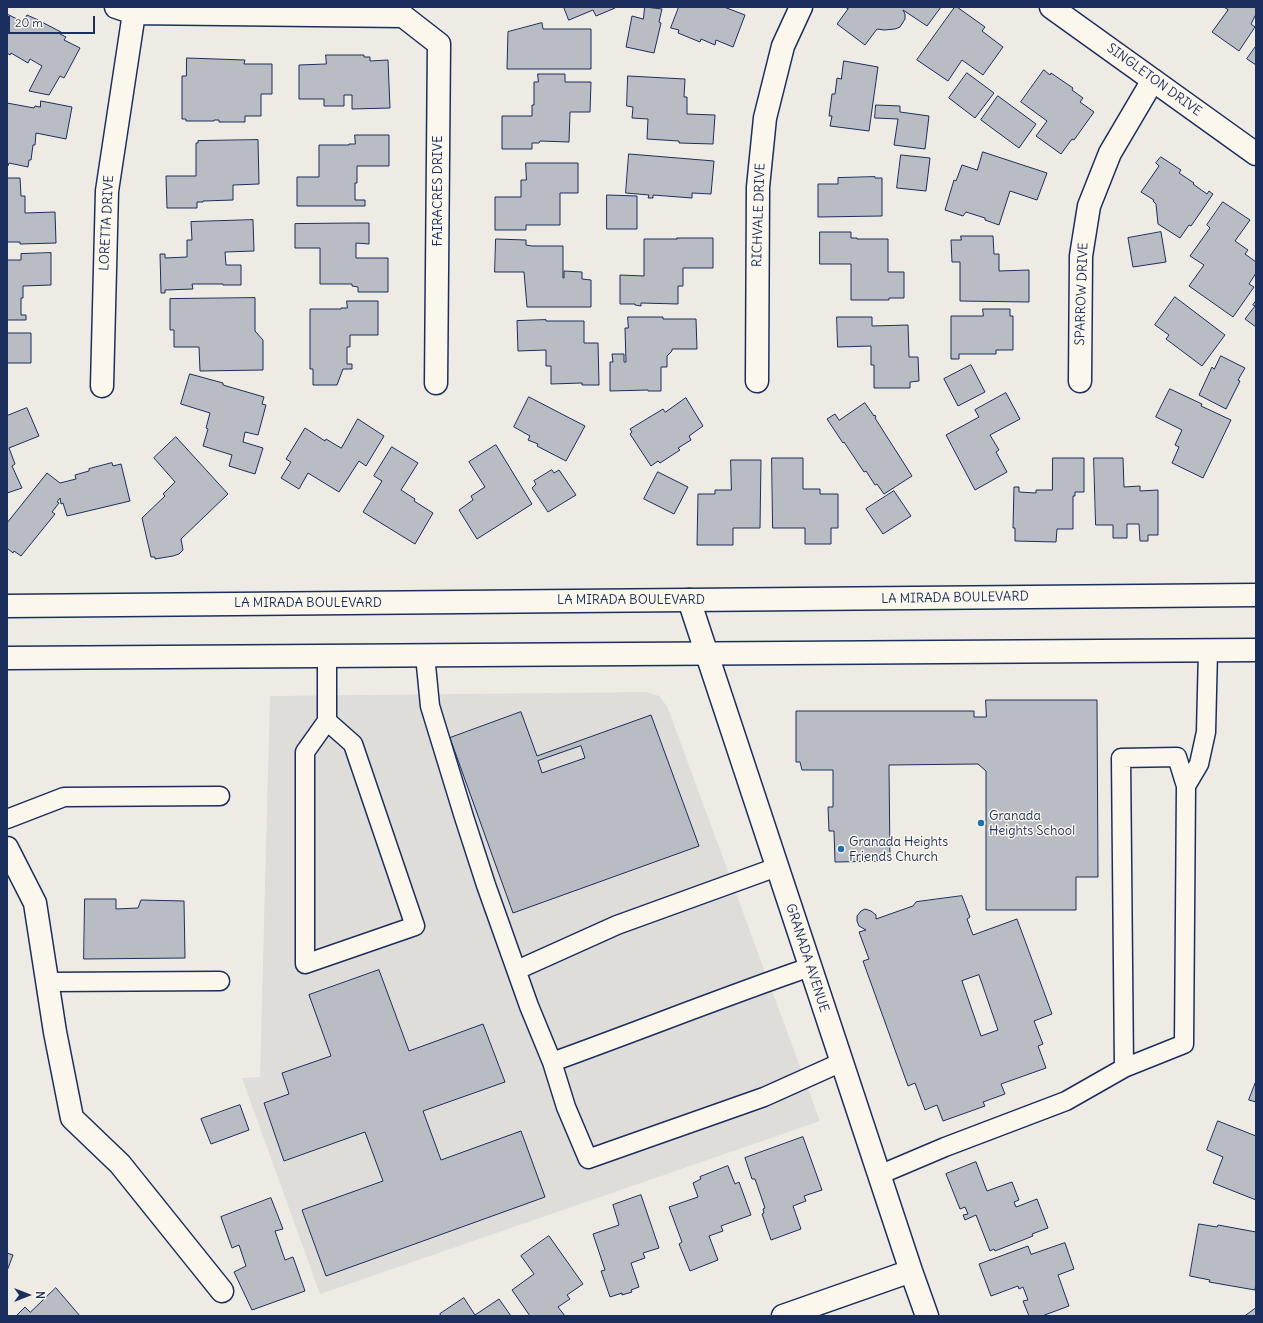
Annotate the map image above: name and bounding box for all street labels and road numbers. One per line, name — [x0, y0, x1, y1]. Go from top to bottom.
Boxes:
street label: SINGLETON DRIVE — [1104, 40, 1204, 120]
street label: FAIRACRES DRIVE — [430, 135, 446, 247]
street label: RICHVALE DRIVE — [749, 163, 769, 267]
street label: LORETTA DRIVE — [97, 175, 117, 271]
street label: SPARROW DRIVE — [1072, 242, 1092, 346]
street label: LA MIRADA BOULEVARD — [881, 589, 1029, 607]
street label: LA MIRADA BOULEVARD — [557, 592, 705, 608]
street label: LA MIRADA BOULEVARD — [234, 595, 382, 611]
street label: GRANADA AVENUE — [782, 902, 832, 1014]

